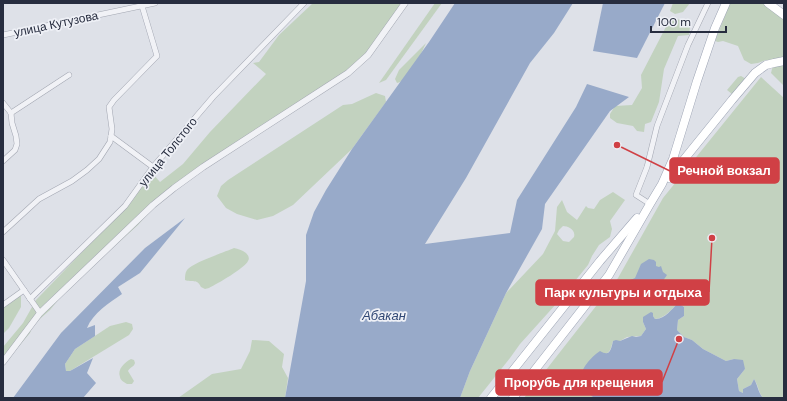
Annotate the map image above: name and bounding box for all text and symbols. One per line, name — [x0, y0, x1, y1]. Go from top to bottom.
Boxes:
street label: улица Кутузова — [12, 7, 100, 41]
scale bar — [651, 8, 726, 34]
text: 100 m — [657, 14, 691, 30]
street label: улица Толстого — [135, 114, 201, 190]
callout: Речной вокзал — [670, 158, 779, 183]
text: Речной вокзал — [677, 162, 771, 179]
callout: Парк культуры и отдыха — [536, 280, 709, 305]
text: Парк культуры и отдыха — [544, 284, 702, 301]
water label: Абакан — [361, 307, 406, 324]
callout: Прорубь для крещения — [496, 370, 662, 395]
text: Прорубь для крещения — [504, 374, 654, 391]

